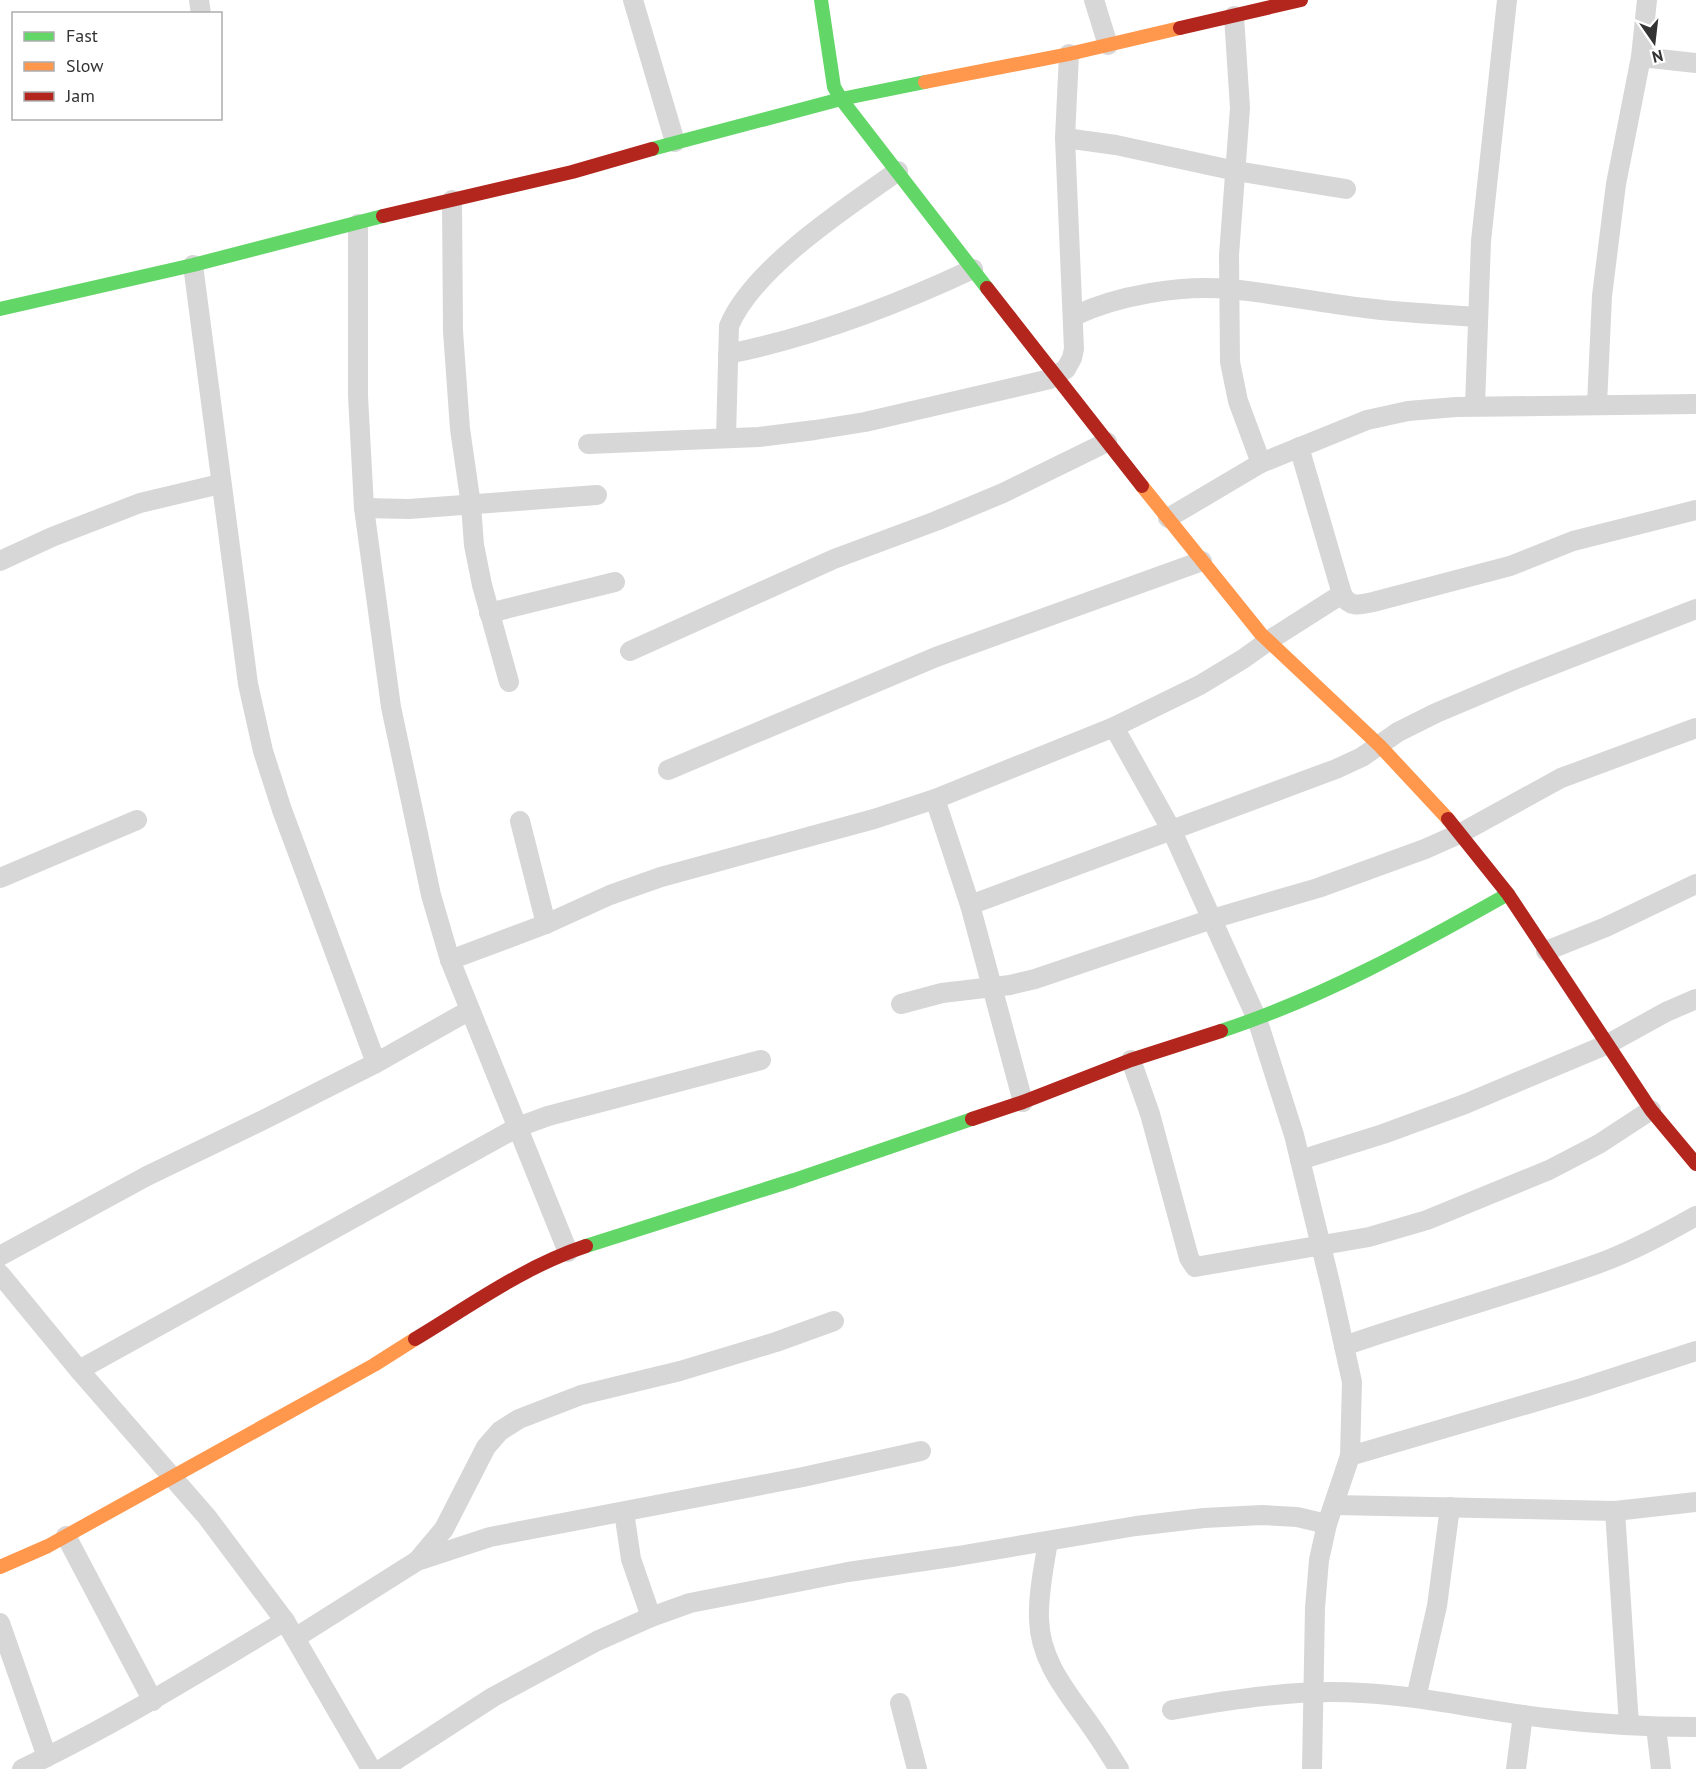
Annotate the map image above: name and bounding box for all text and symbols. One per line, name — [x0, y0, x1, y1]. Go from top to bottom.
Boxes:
legend — [12, 12, 222, 120]
north arrow — [1624, 12, 1684, 72]
text: Fast — [66, 24, 98, 47]
text: N — [1650, 46, 1665, 68]
text: Slow — [66, 54, 104, 77]
text: Jam — [65, 84, 95, 107]

